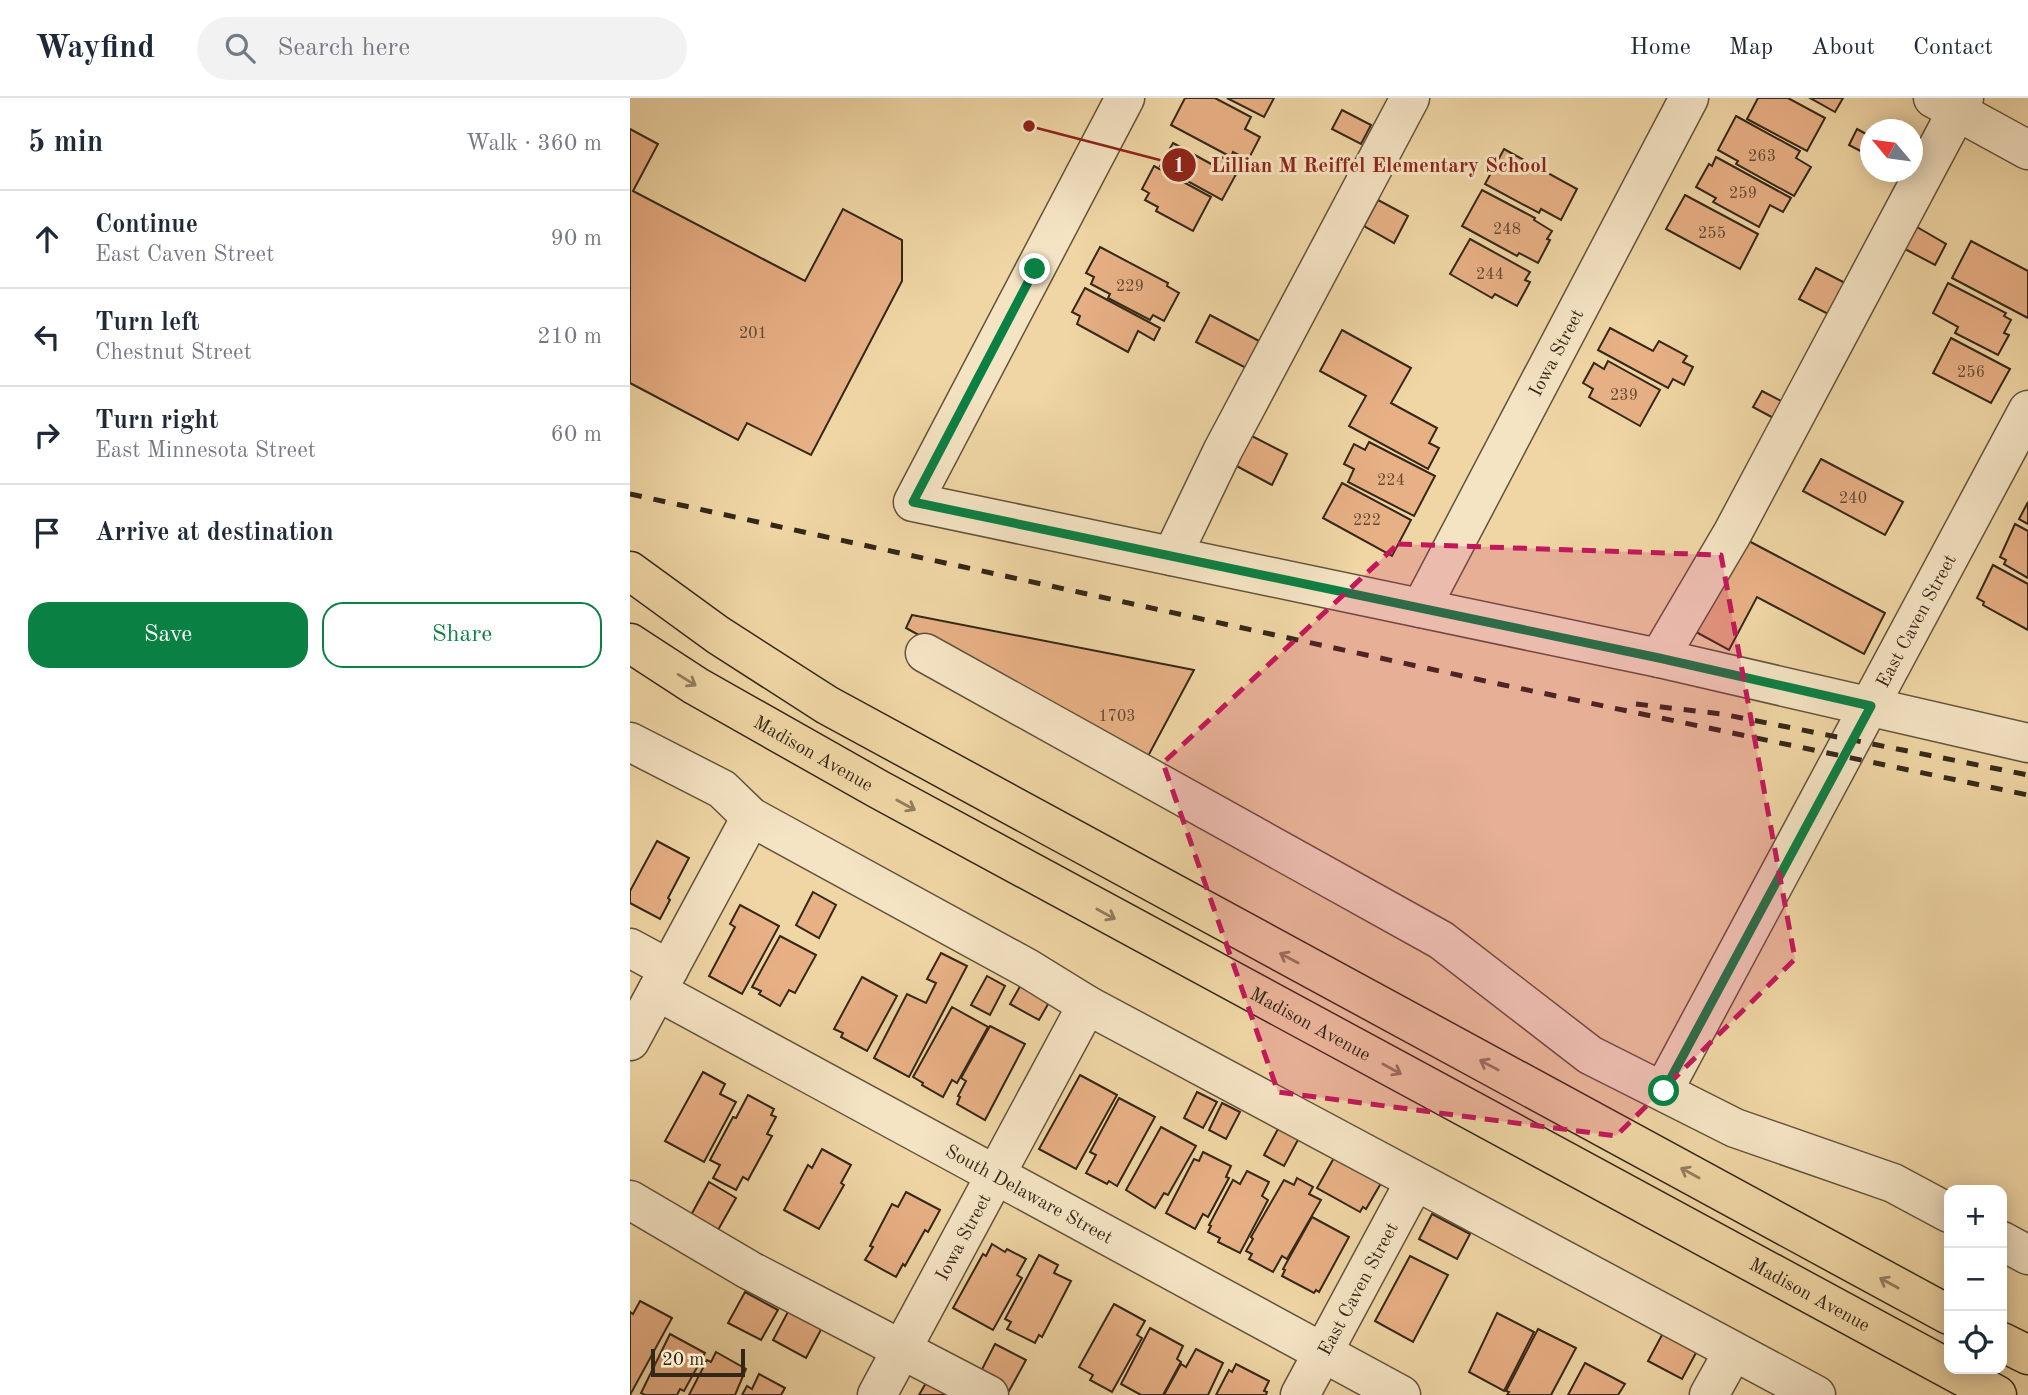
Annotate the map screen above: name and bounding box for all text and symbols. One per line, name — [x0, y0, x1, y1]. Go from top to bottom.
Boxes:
search box — [197, 17, 687, 80]
icon: search — [221, 29, 259, 67]
text: Wayfind — [35, 32, 155, 65]
text: Search here — [277, 35, 410, 61]
text: Home — [1630, 36, 1691, 60]
text: Map — [1729, 36, 1773, 60]
text: About — [1811, 36, 1875, 60]
text: Contact — [1913, 36, 1993, 60]
north arrow — [1860, 119, 1923, 182]
text: 5 min — [28, 128, 103, 158]
text: Walk · 360 m — [466, 132, 602, 155]
callout: Lillian M Reiffel Elementary School — [1162, 144, 1561, 186]
house number: 263 — [1748, 149, 1776, 165]
text: 1 — [1173, 156, 1185, 177]
text: Lillian M Reiffel Elementary School — [1211, 156, 1547, 177]
house number: 259 — [1729, 186, 1757, 202]
text: Continue — [95, 212, 198, 238]
icon: ahead — [28, 220, 66, 258]
house number: 248 — [1493, 222, 1521, 238]
house number: 255 — [1698, 226, 1726, 242]
text: 90 m — [551, 227, 602, 250]
text: East Caven Street — [95, 243, 274, 266]
route end — [1019, 253, 1050, 284]
house number: 244 — [1476, 267, 1504, 283]
house number: 229 — [1116, 279, 1144, 295]
street label: Iowa Street — [1527, 306, 1588, 400]
text: Turn left — [95, 310, 200, 336]
icon: left — [28, 318, 66, 356]
text: 210 m — [537, 325, 602, 348]
house number: 201 — [739, 326, 767, 342]
text: Chestnut Street — [95, 341, 252, 364]
house number: 256 — [1957, 365, 1985, 381]
house number: 239 — [1610, 388, 1638, 404]
text: Turn right — [95, 408, 218, 434]
icon: right — [28, 416, 66, 454]
text: 60 m — [551, 423, 602, 446]
text: East Minnesota Street — [95, 439, 316, 462]
house number: 224 — [1377, 473, 1405, 489]
house number: 240 — [1839, 491, 1867, 507]
house number: 222 — [1353, 513, 1381, 529]
icon: arrive — [28, 514, 66, 552]
text: Arrive at destination — [95, 520, 334, 546]
street label: East Caven Street — [1874, 552, 1961, 691]
button: Save — [28, 602, 308, 668]
button: Share — [322, 602, 602, 668]
one-way arrow — [677, 673, 696, 687]
house number: 1703 — [1098, 709, 1136, 725]
street label: Madison Avenue — [749, 713, 875, 796]
one-way arrow — [895, 799, 916, 812]
one-way arrow — [1095, 907, 1116, 921]
one-way arrow — [1279, 951, 1300, 964]
street label: Madison Avenue — [1246, 985, 1373, 1066]
one-way arrow — [1480, 1058, 1500, 1072]
one-way arrow — [1381, 1062, 1401, 1076]
route start — [1648, 1075, 1679, 1106]
street label: South Delaware Street — [942, 1143, 1115, 1249]
one-way arrow — [1680, 1166, 1700, 1180]
map controls — [1944, 1185, 2007, 1374]
button: + — [1944, 1185, 2007, 1248]
street label: Iowa Street — [933, 1191, 996, 1284]
street label: East Caven Street — [1316, 1220, 1403, 1359]
button: − — [1944, 1248, 2007, 1311]
street label: Madison Avenue — [1746, 1256, 1872, 1336]
one-way arrow — [1879, 1276, 1899, 1290]
button: locate — [1944, 1311, 2007, 1374]
scale bar — [651, 1346, 746, 1378]
text: 20 m — [662, 1351, 704, 1370]

